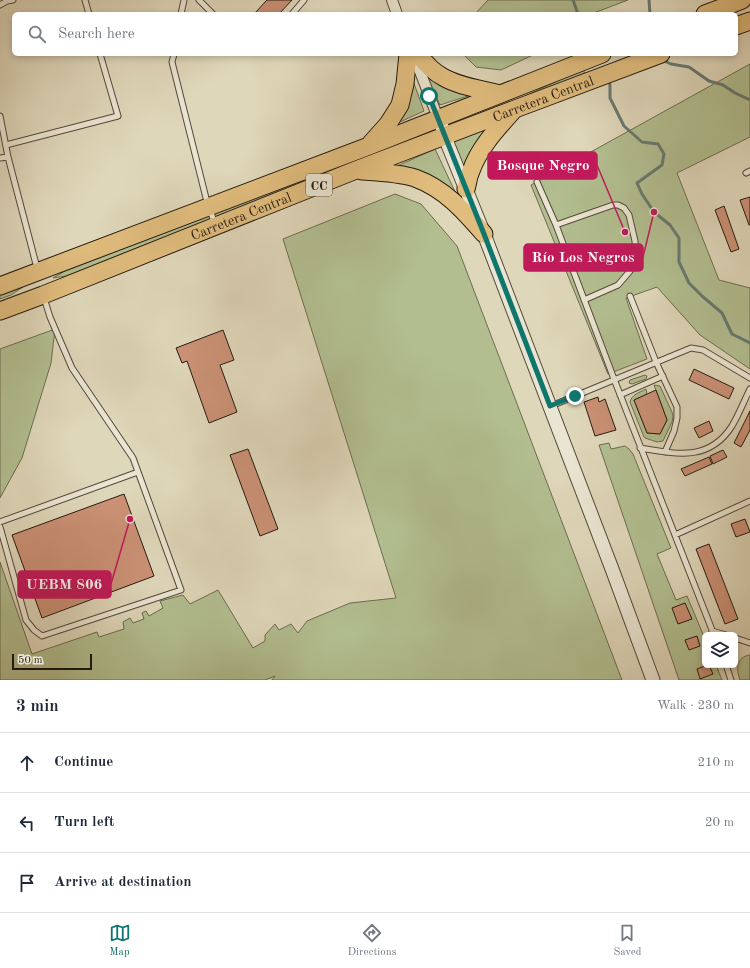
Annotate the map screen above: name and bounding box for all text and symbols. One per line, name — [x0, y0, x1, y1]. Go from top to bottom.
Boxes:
search box — [12, 12, 738, 56]
icon: search — [26, 23, 48, 45]
text: Search here — [58, 27, 135, 42]
street label: Carretera Central — [491, 74, 596, 125]
route start — [420, 87, 438, 105]
callout: Bosque Negro — [488, 152, 597, 179]
text: Bosque Negro — [497, 159, 589, 174]
road number: CC — [306, 174, 332, 196]
street label: Carretera Central — [189, 190, 294, 243]
callout: Río Los Negros — [524, 244, 643, 271]
text: Río Los Negros — [532, 251, 634, 266]
route end — [566, 387, 584, 405]
callout: UEBM 806 — [18, 571, 111, 598]
text: UEBM 806 — [26, 578, 103, 593]
map controls — [702, 632, 738, 668]
button: layers — [702, 632, 738, 668]
scale bar — [12, 652, 92, 671]
text: 50 m — [18, 655, 43, 666]
text: 3 min — [16, 698, 59, 715]
text: Walk · 230 m — [657, 699, 734, 712]
icon: ahead — [16, 752, 38, 774]
text: Continue — [54, 755, 113, 770]
text: 210 m — [697, 756, 734, 769]
icon: left — [16, 812, 38, 834]
text: Turn left — [54, 815, 114, 830]
text: 20 m — [705, 816, 734, 829]
icon: arrive — [16, 872, 38, 894]
text: Arrive at destination — [54, 875, 192, 890]
tab: Map — [109, 922, 131, 960]
tab: Directions — [348, 922, 396, 960]
tab: Saved — [613, 922, 641, 960]

